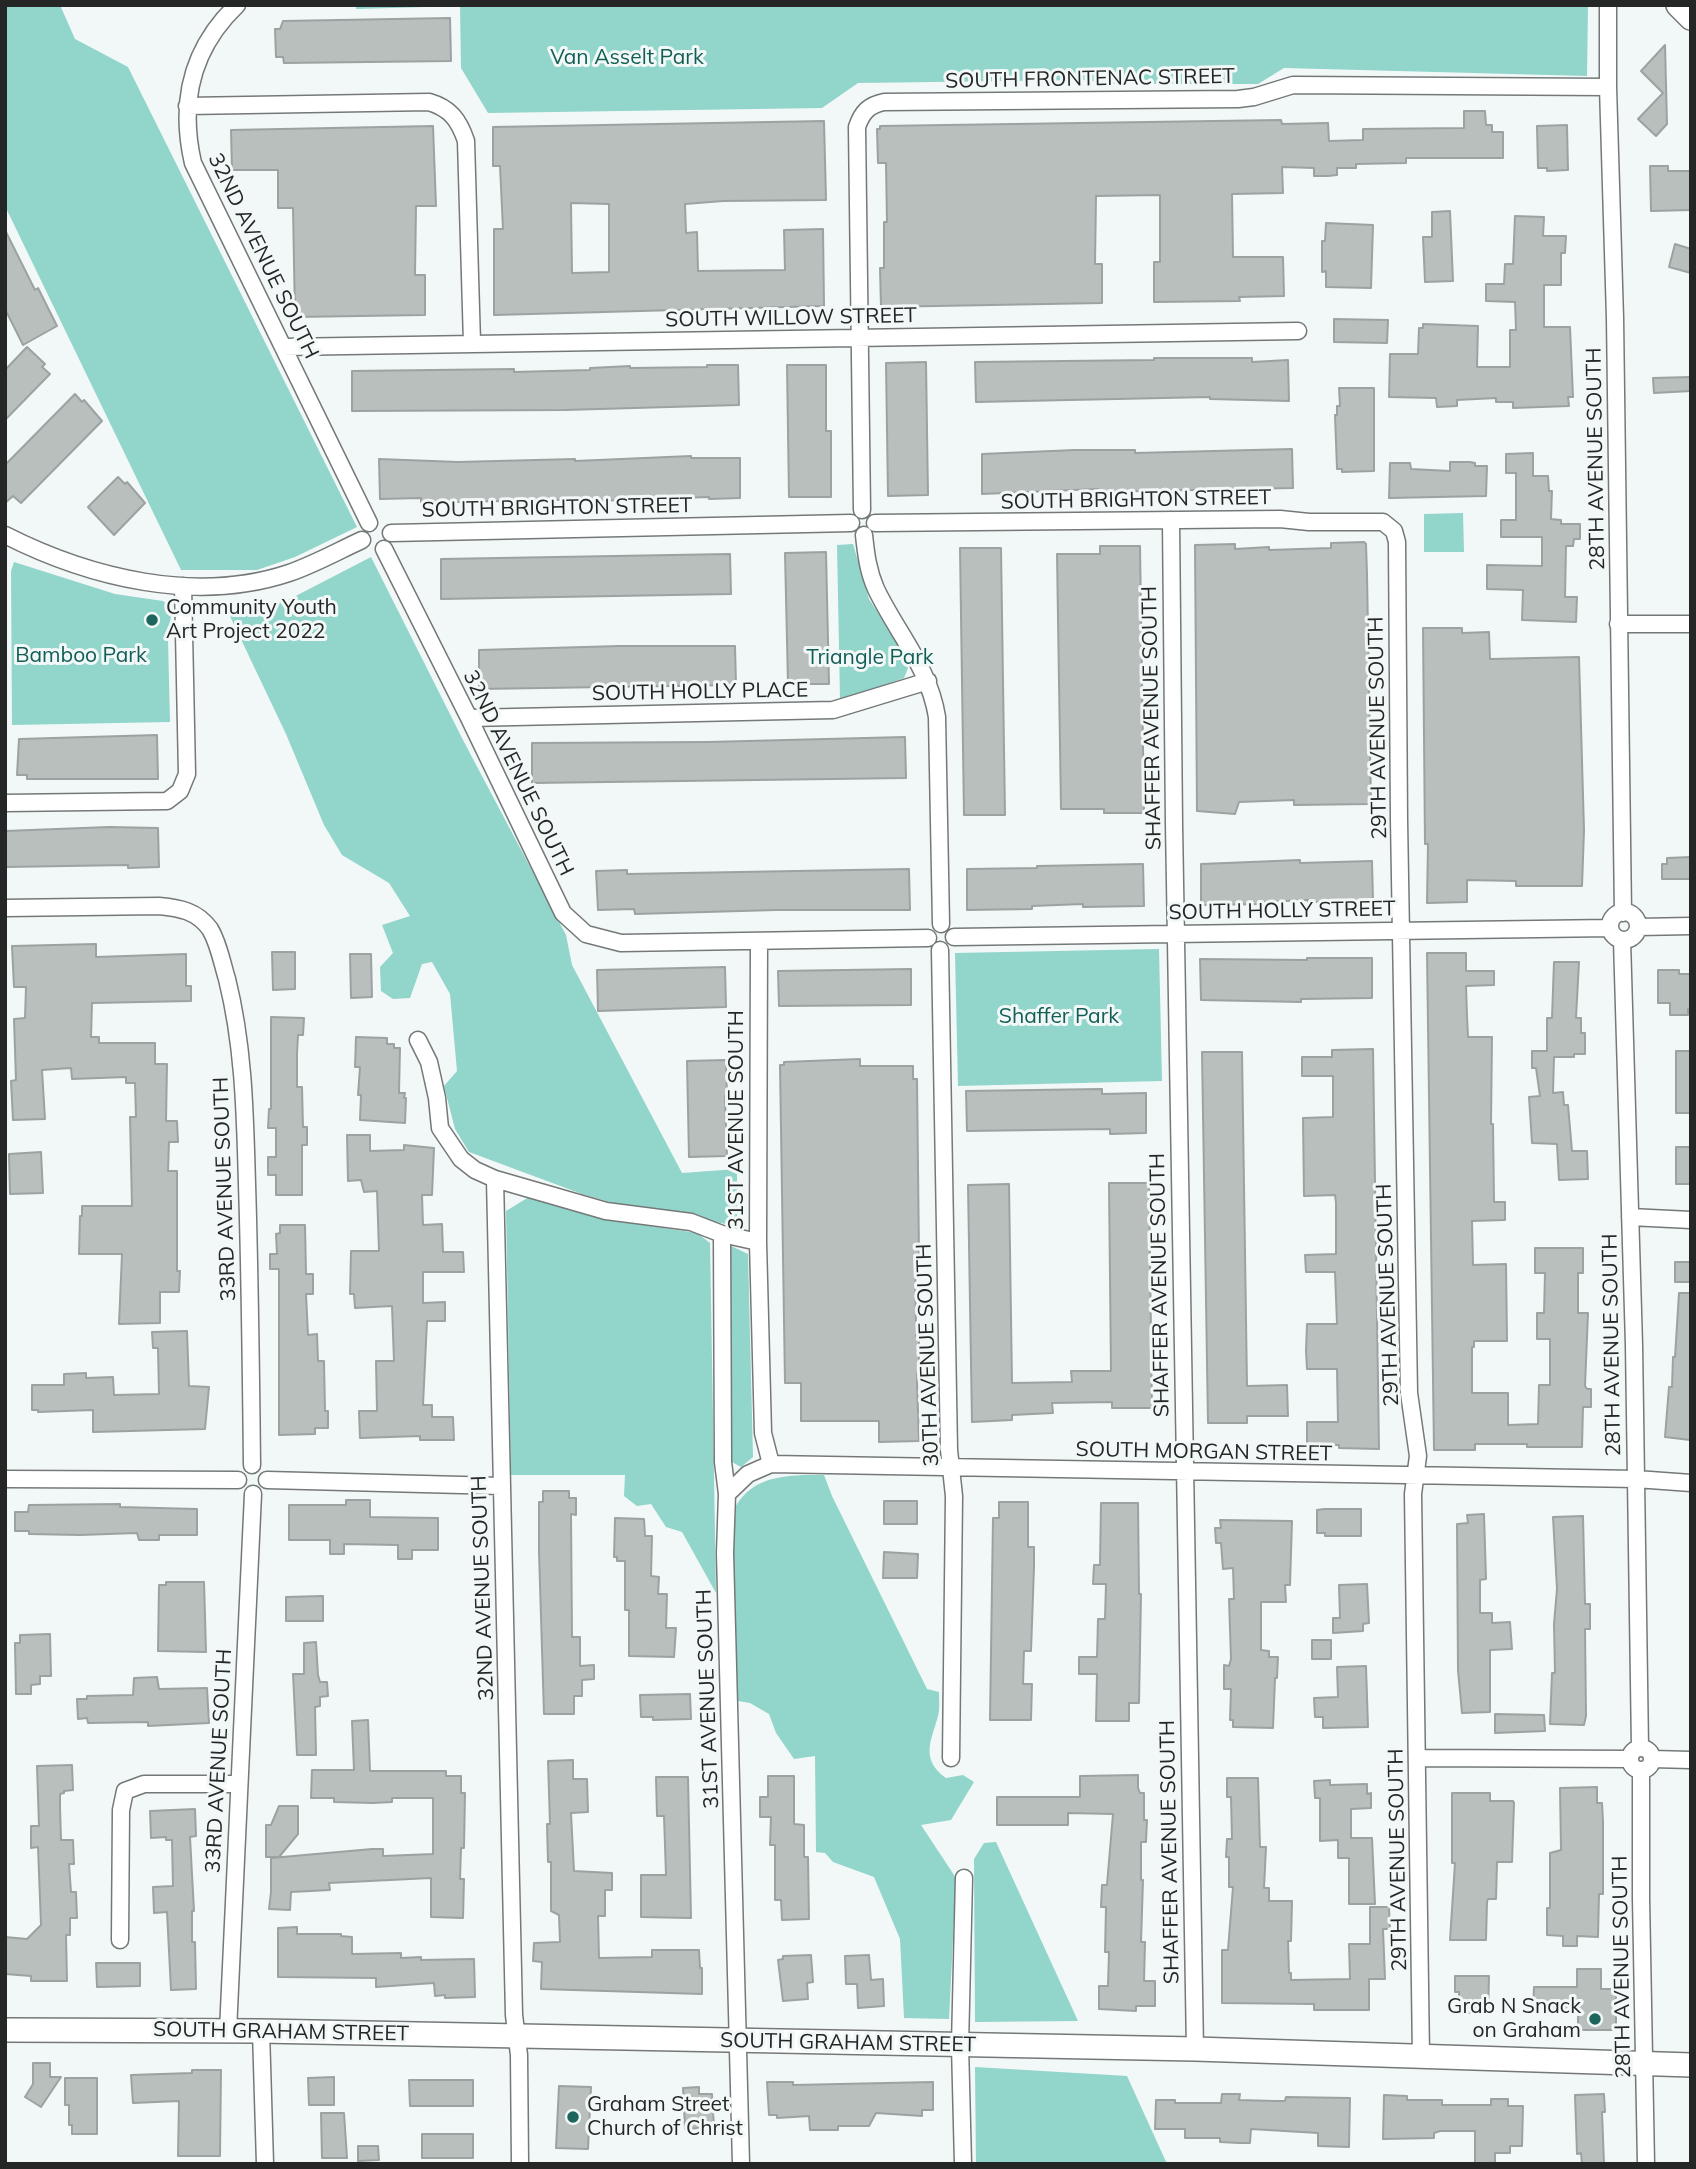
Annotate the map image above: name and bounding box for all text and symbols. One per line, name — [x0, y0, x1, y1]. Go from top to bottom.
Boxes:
park label: Van Asselt Park — [550, 45, 704, 71]
street label: SOUTH FRONTENAC STREET — [945, 64, 1235, 94]
street label: 32ND AVENUE SOUTH — [202, 149, 324, 363]
street label: SOUTH WILLOW STREET — [665, 303, 917, 333]
street label: 28TH AVENUE SOUTH — [1581, 347, 1611, 571]
street label: SOUTH BRIGHTON STREET — [1000, 485, 1272, 515]
street label: SOUTH BRIGHTON STREET — [421, 493, 693, 523]
street label: SHAFFER AVENUE SOUTH — [1137, 586, 1167, 850]
place label: Community Youth Art Project 2022 — [166, 595, 337, 645]
marker: Community Youth Art Project 2022 — [144, 612, 160, 628]
street label: 29TH AVENUE SOUTH — [1363, 616, 1393, 840]
park label: Bamboo Park — [15, 643, 147, 669]
park label: Triangle Park — [806, 645, 934, 671]
street label: 32ND AVENUE SOUTH — [457, 666, 579, 880]
street label: SOUTH HOLLY PLACE — [592, 678, 808, 706]
street label: SOUTH HOLLY STREET — [1168, 896, 1396, 926]
park label: Shaffer Park — [999, 1004, 1119, 1030]
street label: 31ST AVENUE SOUTH — [724, 1010, 750, 1230]
street label: 33RD AVENUE SOUTH — [208, 1076, 242, 1302]
street label: SHAFFER AVENUE SOUTH — [1145, 1153, 1175, 1417]
street label: 29TH AVENUE SOUTH — [1372, 1183, 1404, 1407]
street label: 28TH AVENUE SOUTH — [1597, 1233, 1627, 1457]
street label: 30TH AVENUE SOUTH — [912, 1243, 944, 1467]
street label: SOUTH MORGAN STREET — [1076, 1437, 1332, 1467]
street label: 32ND AVENUE SOUTH — [466, 1475, 500, 1701]
street label: 31ST AVENUE SOUTH — [692, 1589, 724, 1809]
street label: 33RD AVENUE SOUTH — [201, 1648, 237, 1874]
street label: SHAFFER AVENUE SOUTH — [1155, 1720, 1185, 1984]
street label: 29TH AVENUE SOUTH — [1383, 1748, 1413, 1972]
street label: 28TH AVENUE SOUTH — [1607, 1855, 1637, 2079]
place label: Grab N Snack on Graham — [1447, 1994, 1581, 2044]
marker: Grab N Snack on Graham — [1587, 2011, 1603, 2027]
street label: SOUTH GRAHAM STREET — [153, 2017, 409, 2047]
street label: SOUTH GRAHAM STREET — [720, 2028, 976, 2058]
place label: Graham Street Church of Christ — [587, 2092, 743, 2142]
marker: Graham Street Church of Christ — [565, 2109, 581, 2125]

